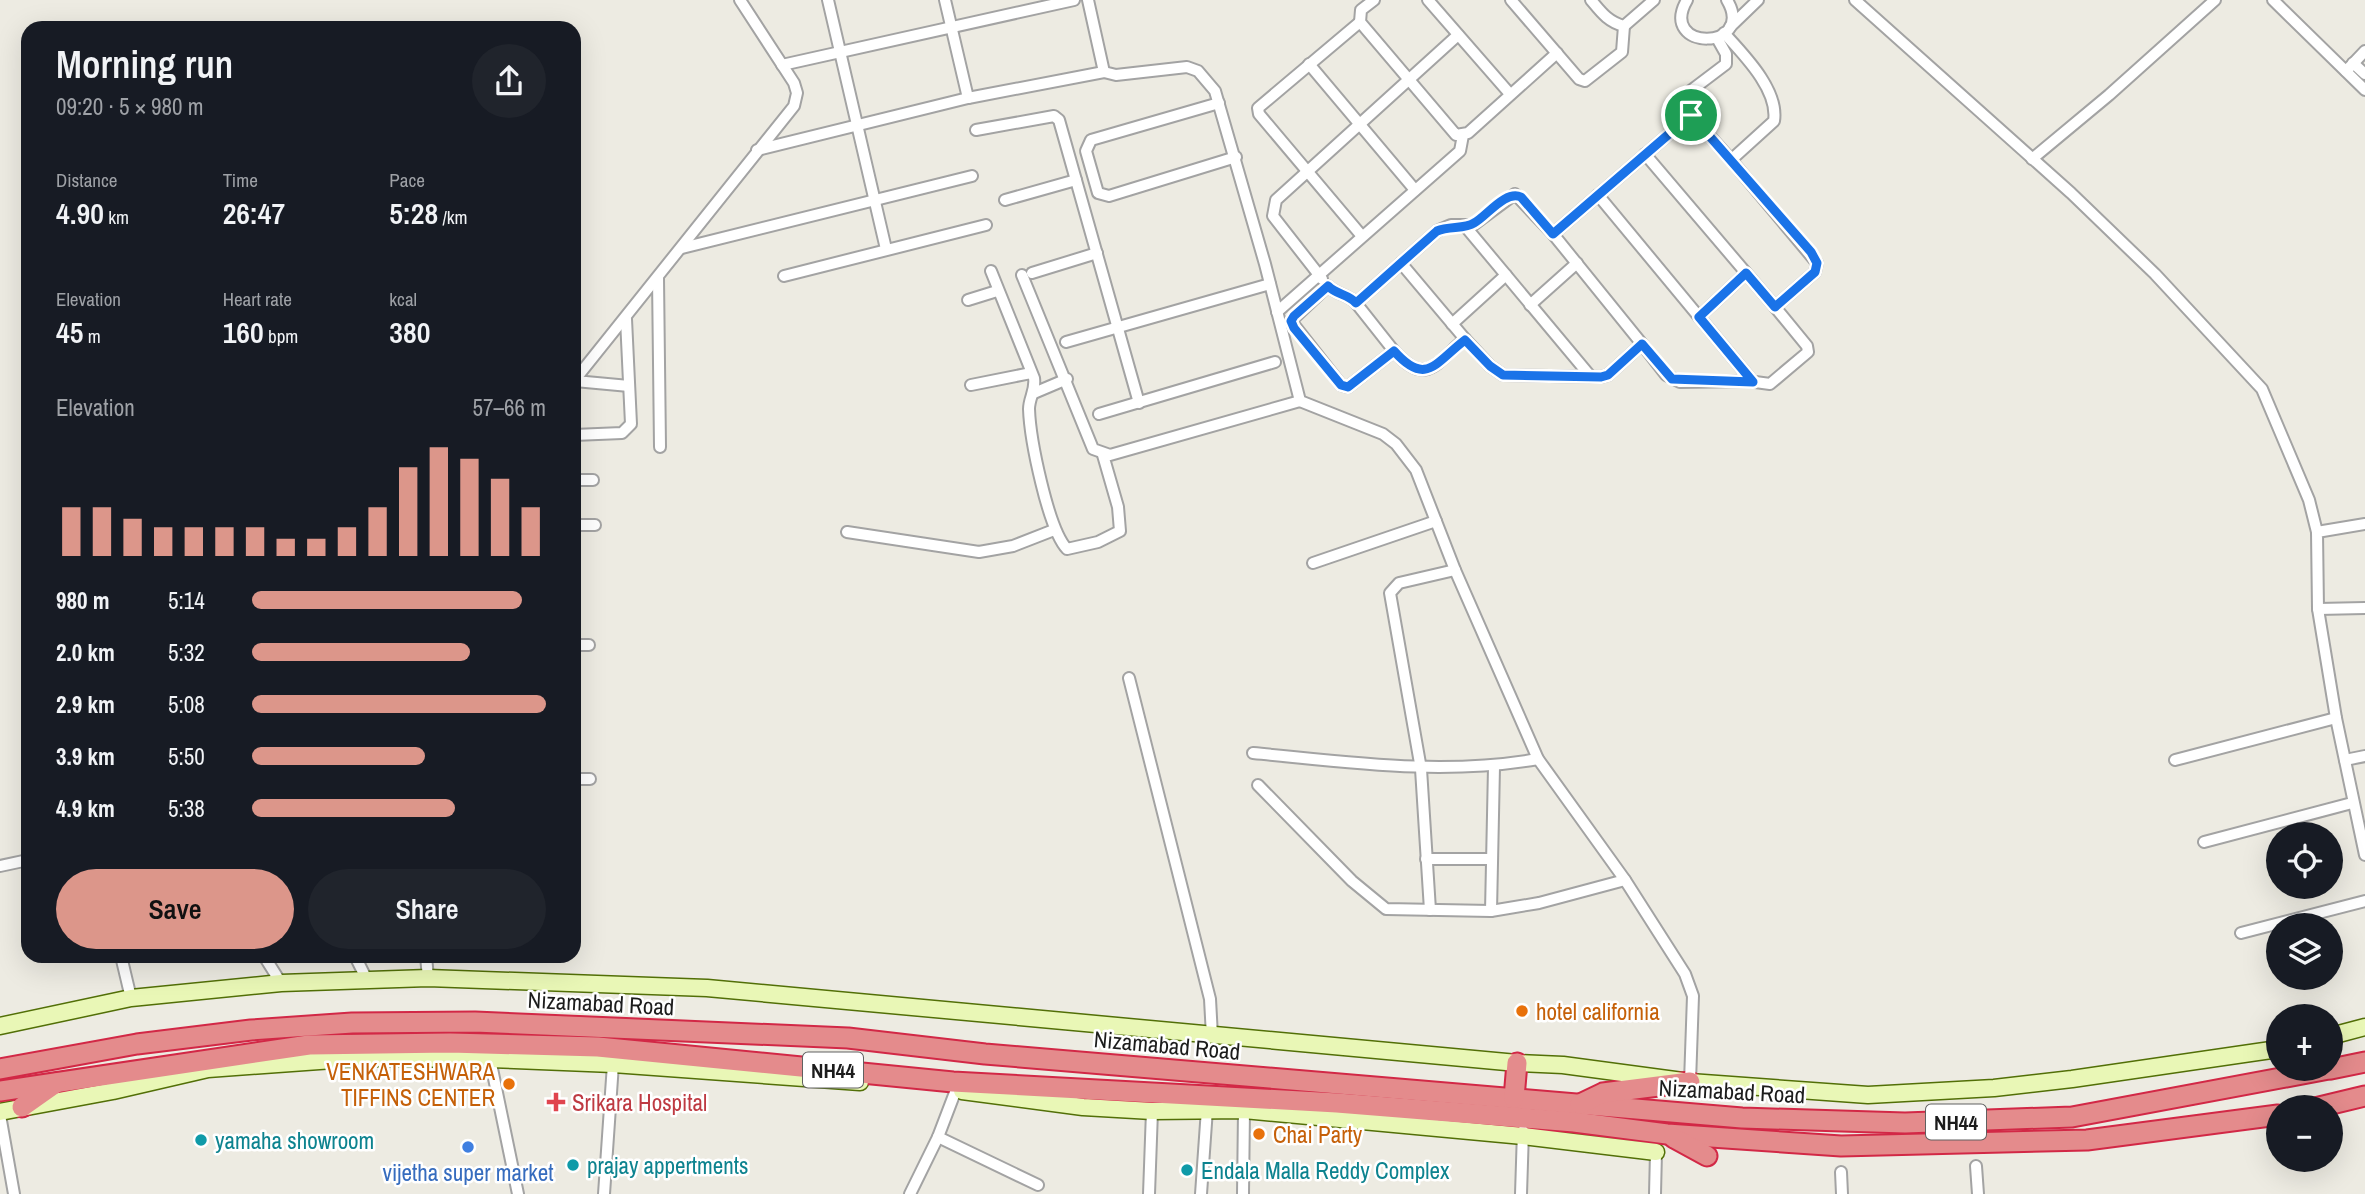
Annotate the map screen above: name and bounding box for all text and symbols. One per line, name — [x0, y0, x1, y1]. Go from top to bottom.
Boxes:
text: Morning run — [56, 39, 233, 90]
button: share — [472, 44, 546, 118]
pin — [1661, 85, 1721, 145]
text: 09:20 · 5 × 980 m — [56, 91, 203, 122]
icon: arrive — [1672, 96, 1710, 134]
text: Distance — [56, 167, 117, 193]
text: Time — [223, 167, 258, 193]
text: Pace — [389, 167, 425, 193]
text: 4.90 — [56, 193, 104, 233]
text: 26:47 — [223, 193, 285, 233]
text: 5:28 — [389, 193, 438, 233]
text: km — [104, 204, 129, 230]
text: /km — [438, 204, 468, 230]
text: Elevation — [56, 286, 121, 312]
text: Heart rate — [223, 286, 292, 312]
text: kcal — [389, 286, 417, 312]
text: 45 — [56, 312, 83, 352]
text: 160 — [223, 312, 264, 352]
text: 380 — [389, 312, 430, 352]
text: m — [83, 323, 101, 349]
text: bpm — [264, 323, 298, 349]
text: Elevation — [56, 392, 135, 423]
text: 57–66 m — [473, 392, 546, 423]
text: 980 m — [56, 585, 109, 616]
text: 5:14 — [168, 585, 205, 616]
text: 2.0 km — [56, 637, 115, 668]
text: 5:32 — [168, 637, 205, 668]
text: 2.9 km — [56, 689, 115, 720]
text: 5:08 — [168, 689, 205, 720]
text: 3.9 km — [56, 741, 115, 772]
text: 5:50 — [168, 741, 205, 772]
text: 4.9 km — [56, 793, 115, 824]
text: 5:38 — [168, 793, 205, 824]
map controls — [2266, 822, 2343, 1172]
button: locate — [2266, 822, 2343, 899]
button: Save — [56, 869, 294, 949]
button: Share — [308, 869, 546, 949]
button: layers — [2266, 913, 2343, 990]
street label: Nizamabad Road — [527, 984, 675, 1022]
place label: hotel california — [1536, 996, 1660, 1027]
marker: hotel california — [1514, 1003, 1530, 1019]
button: + — [2266, 1004, 2343, 1081]
street label: Nizamabad Road — [1093, 1023, 1241, 1067]
road number: NH44 — [803, 1052, 863, 1088]
place label: VENKATESHWARA TIFFINS CENTER — [326, 1056, 495, 1113]
street label: Nizamabad Road — [1658, 1072, 1806, 1110]
marker: VENKATESHWARA TIFFINS CENTER — [501, 1076, 517, 1092]
place label: Srikara Hospital — [572, 1087, 707, 1118]
marker: Srikara Hospital — [546, 1092, 566, 1112]
button: − — [2266, 1095, 2343, 1172]
road number: NH44 — [1926, 1104, 1986, 1140]
place label: Chai Party — [1273, 1119, 1363, 1150]
place label: yamaha showroom — [215, 1125, 374, 1156]
marker: Chai Party — [1251, 1126, 1267, 1142]
marker: yamaha showroom — [193, 1132, 209, 1148]
marker: vijetha super market — [460, 1139, 476, 1155]
place label: prajay appertments — [587, 1150, 748, 1181]
place label: Endala Malla Reddy Complex — [1201, 1155, 1450, 1186]
place label: vijetha super market — [383, 1157, 553, 1188]
marker: prajay appertments — [565, 1157, 581, 1173]
marker: Endala Malla Reddy Complex — [1179, 1162, 1195, 1178]

